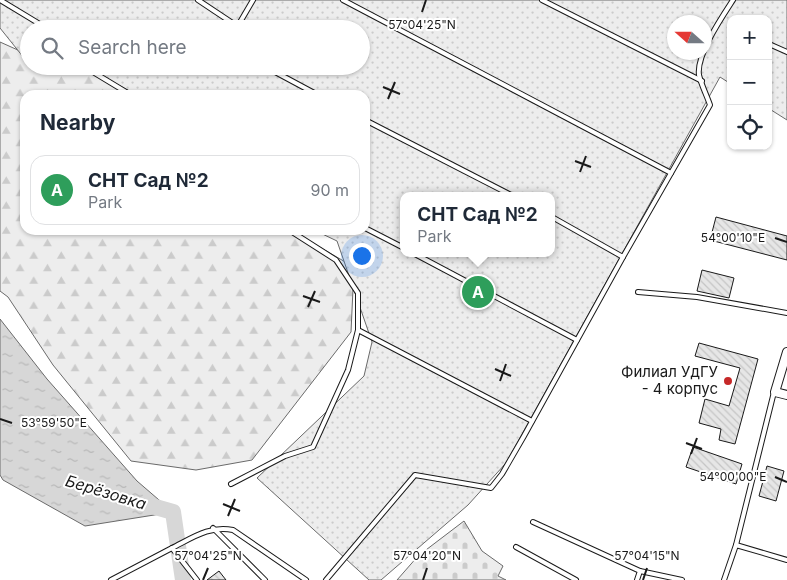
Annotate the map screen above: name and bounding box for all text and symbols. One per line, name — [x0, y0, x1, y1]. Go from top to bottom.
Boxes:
north arrow — [667, 15, 712, 60]
map controls — [727, 15, 772, 150]
button: + — [727, 15, 772, 60]
text: 57°04'25"N — [388, 17, 456, 32]
search box — [20, 20, 370, 75]
icon: search — [38, 34, 66, 62]
text: Search here — [78, 36, 187, 59]
button: − — [727, 60, 772, 105]
button: locate — [727, 105, 772, 150]
text: Nearby — [40, 110, 115, 135]
text: СНТ Сад №2 — [88, 169, 209, 192]
text: A — [51, 180, 63, 200]
text: 90 m — [310, 180, 349, 200]
text: Park — [88, 192, 122, 212]
popup — [400, 192, 555, 257]
text: СНТ Сад №2 — [417, 203, 538, 226]
text: Park — [417, 226, 451, 246]
text: 54°00'10"E — [701, 230, 765, 245]
your location — [349, 243, 375, 269]
pin: A — [462, 273, 494, 311]
place label: Филиал УдГУ - 4 корпус — [621, 362, 719, 398]
marker: Филиал УдГУ - 4 корпус — [722, 375, 734, 387]
text: 53°59'50"E — [21, 415, 87, 430]
text: 54°00'00"E — [700, 469, 766, 484]
water label: Берёзовка — [63, 470, 149, 514]
text: 57°04'25"N — [174, 548, 242, 563]
text: 57°04'20"N — [393, 548, 461, 563]
text: 57°04'15"N — [614, 548, 680, 563]

